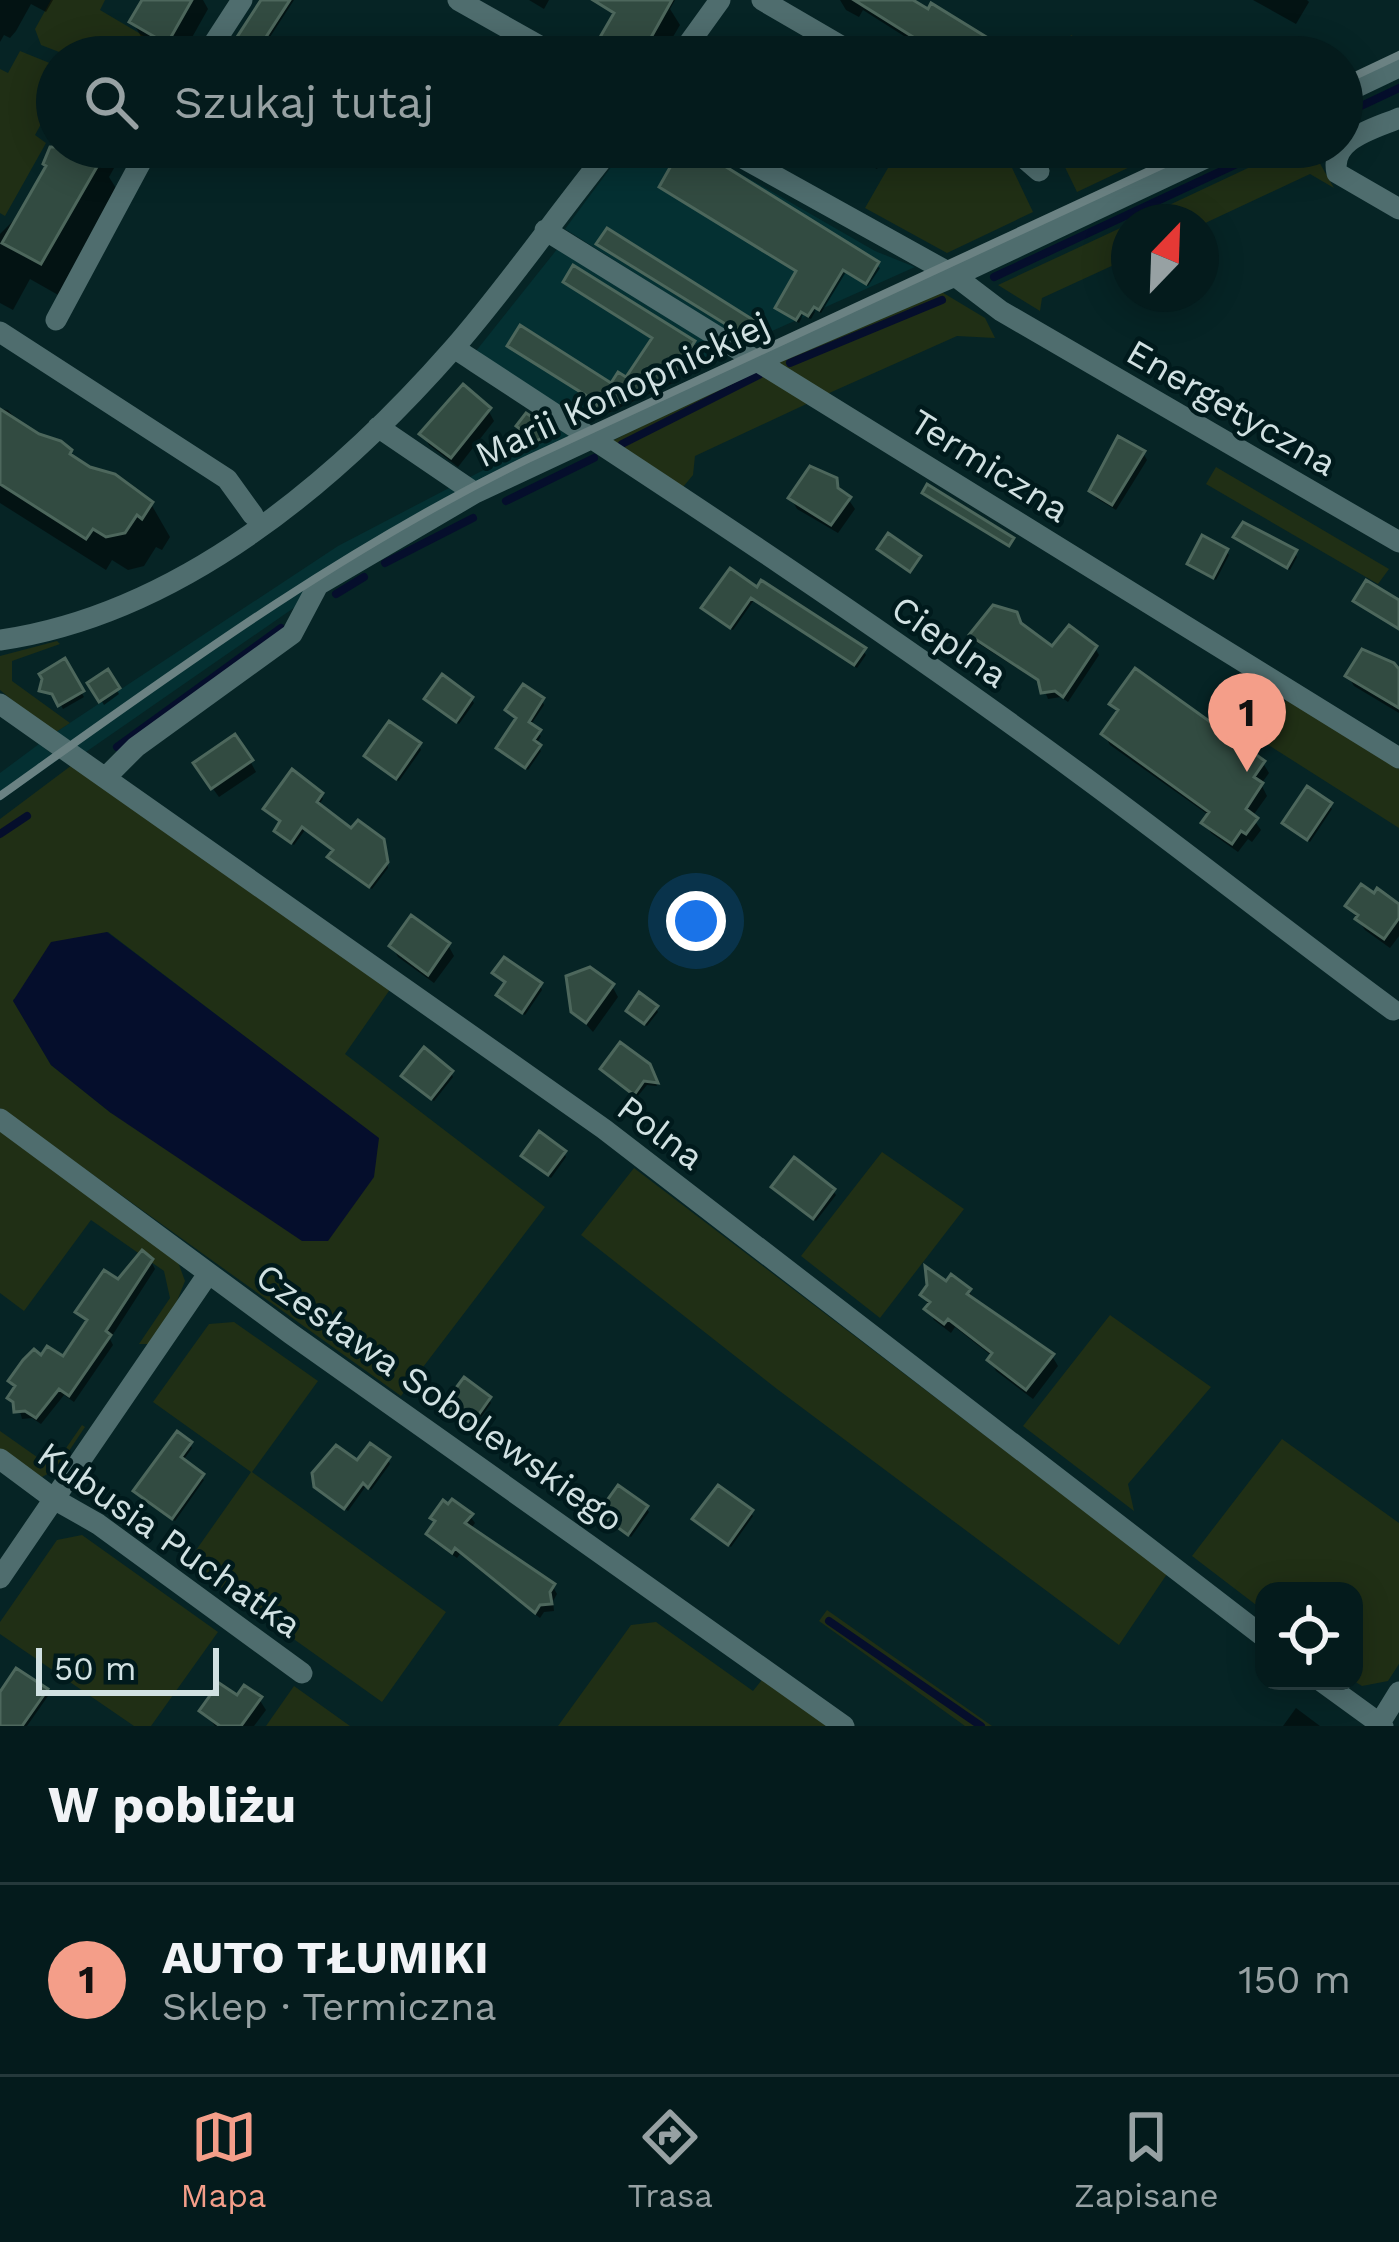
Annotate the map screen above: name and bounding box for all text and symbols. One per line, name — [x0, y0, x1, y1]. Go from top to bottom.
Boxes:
search box — [36, 36, 1363, 168]
icon: search — [78, 69, 144, 135]
text: Szukaj tutaj — [174, 76, 434, 129]
north arrow — [1111, 204, 1219, 312]
street label: Marii Konopnickiej — [469, 303, 776, 476]
street label: Energetyczna — [1119, 331, 1344, 485]
street label: Termiczna — [902, 401, 1077, 531]
street label: Cieplna — [884, 587, 1015, 697]
pin: 1 — [1208, 673, 1286, 772]
your location — [666, 891, 726, 951]
street label: Polna — [609, 1087, 712, 1179]
street label: Czesława Sobolewskiego — [248, 1255, 631, 1541]
street label: Kubusia Puchatka — [30, 1433, 309, 1646]
map controls — [1255, 1582, 1363, 1690]
button: locate — [1255, 1582, 1363, 1690]
scale bar — [36, 1642, 219, 1695]
text: 50 m — [54, 1649, 136, 1688]
text: W pobliżu — [48, 1775, 296, 1834]
text: AUTO TŁUMIKI — [162, 1931, 489, 1984]
text: 1 — [79, 1957, 95, 2002]
text: 150 m — [1238, 1957, 1351, 2002]
text: Sklep · Termiczna — [162, 1984, 496, 2029]
tab: Mapa — [181, 2104, 267, 2215]
tab: Trasa — [628, 2104, 713, 2215]
tab: Zapisane — [1074, 2104, 1218, 2215]

